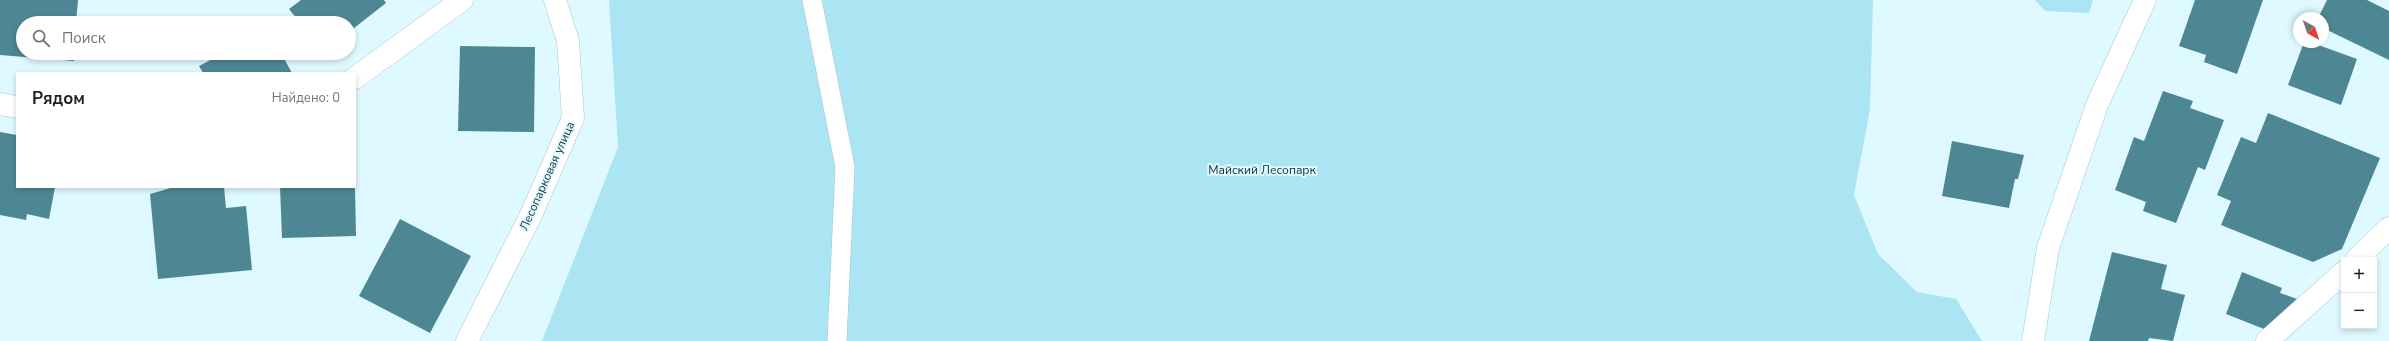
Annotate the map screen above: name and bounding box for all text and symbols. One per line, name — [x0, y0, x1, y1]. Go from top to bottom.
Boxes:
north arrow — [2293, 12, 2329, 48]
search box — [16, 16, 356, 60]
icon: search — [30, 27, 52, 49]
text: Поиск — [62, 28, 106, 48]
text: Рядом — [32, 87, 85, 110]
text: Найдено: 0 — [272, 89, 340, 107]
street label: Лесопарковая улица — [516, 119, 578, 233]
park label: Майский Лесопарк — [1208, 162, 1316, 178]
map controls — [2341, 257, 2377, 329]
button: + — [2341, 257, 2377, 293]
button: − — [2341, 293, 2377, 329]

